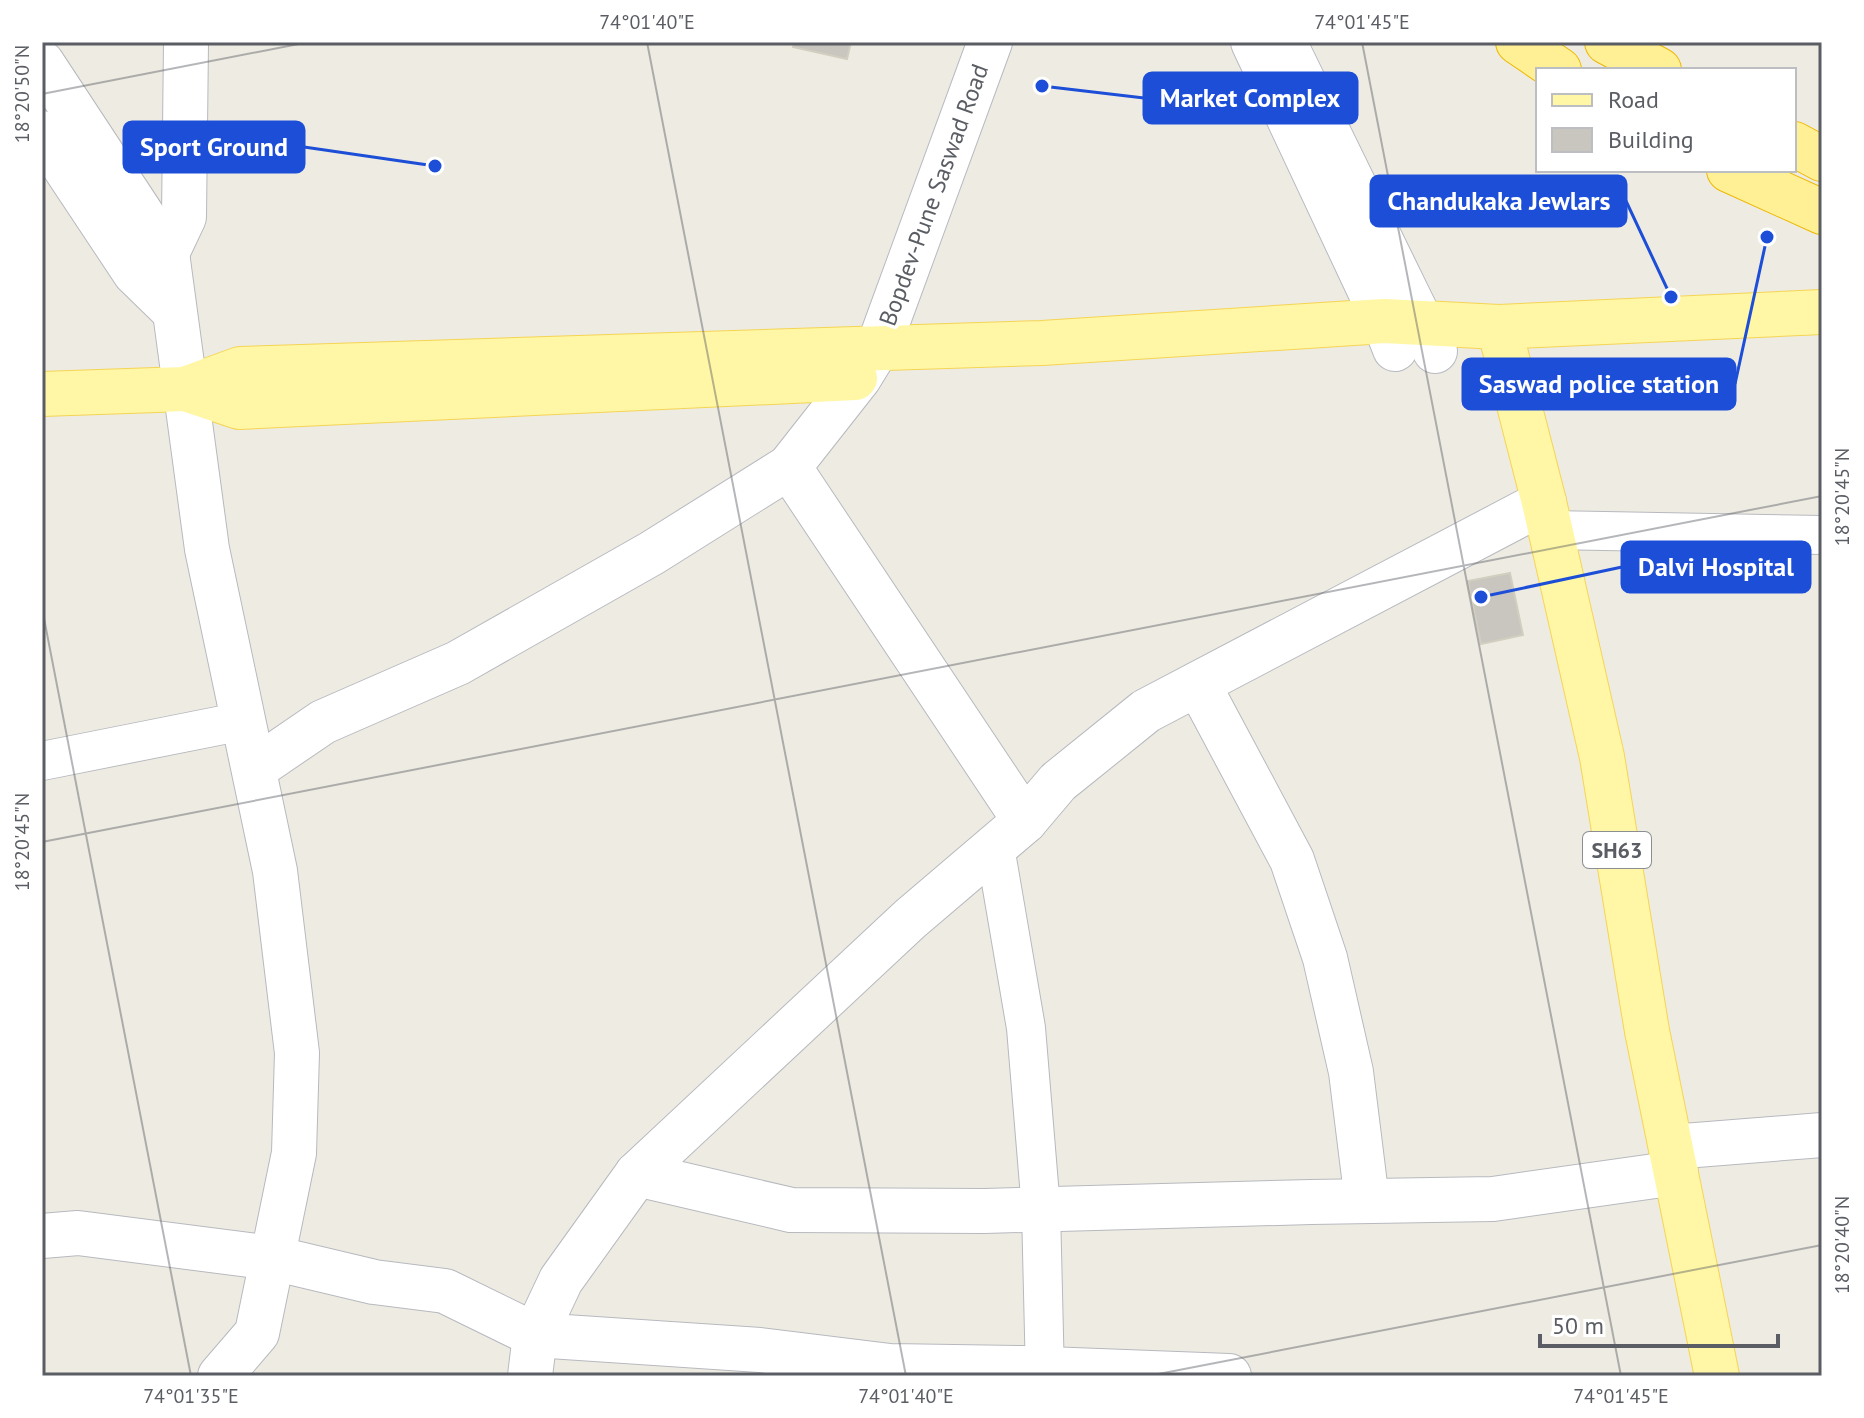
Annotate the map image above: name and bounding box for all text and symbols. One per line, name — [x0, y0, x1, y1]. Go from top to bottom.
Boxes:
text: 74°01'40"E — [599, 9, 695, 35]
text: 74°01'45"E — [1314, 9, 1410, 35]
text: 18°20'50"N — [9, 45, 35, 143]
street label: Bopdev-Pune Saswad Road — [872, 60, 995, 330]
legend — [1536, 68, 1796, 172]
callout: Market Complex — [1144, 73, 1357, 123]
text: Market Complex — [1160, 81, 1340, 114]
text: Road — [1608, 84, 1659, 115]
callout: Sport Ground — [124, 122, 304, 172]
text: Building — [1608, 124, 1694, 155]
text: Sport Ground — [140, 130, 288, 163]
callout: Chandukaka Jewlars — [1371, 176, 1626, 226]
text: Chandukaka Jewlars — [1388, 184, 1610, 217]
callout: Saswad police station — [1463, 359, 1735, 409]
text: Saswad police station — [1479, 367, 1719, 400]
text: 18°20'45"N — [1829, 448, 1855, 546]
callout: Dalvi Hospital — [1622, 542, 1810, 592]
text: Dalvi Hospital — [1638, 550, 1794, 583]
text: 18°20'45"N — [9, 793, 35, 891]
road number: SH63 — [1583, 832, 1651, 868]
text: 18°20'40"N — [1829, 1196, 1855, 1294]
scale bar — [1540, 1298, 1778, 1348]
text: 50 m — [1552, 1310, 1604, 1341]
text: 74°01'35"E — [143, 1383, 239, 1409]
text: 74°01'40"E — [858, 1383, 954, 1409]
text: 74°01'45"E — [1573, 1383, 1669, 1409]

